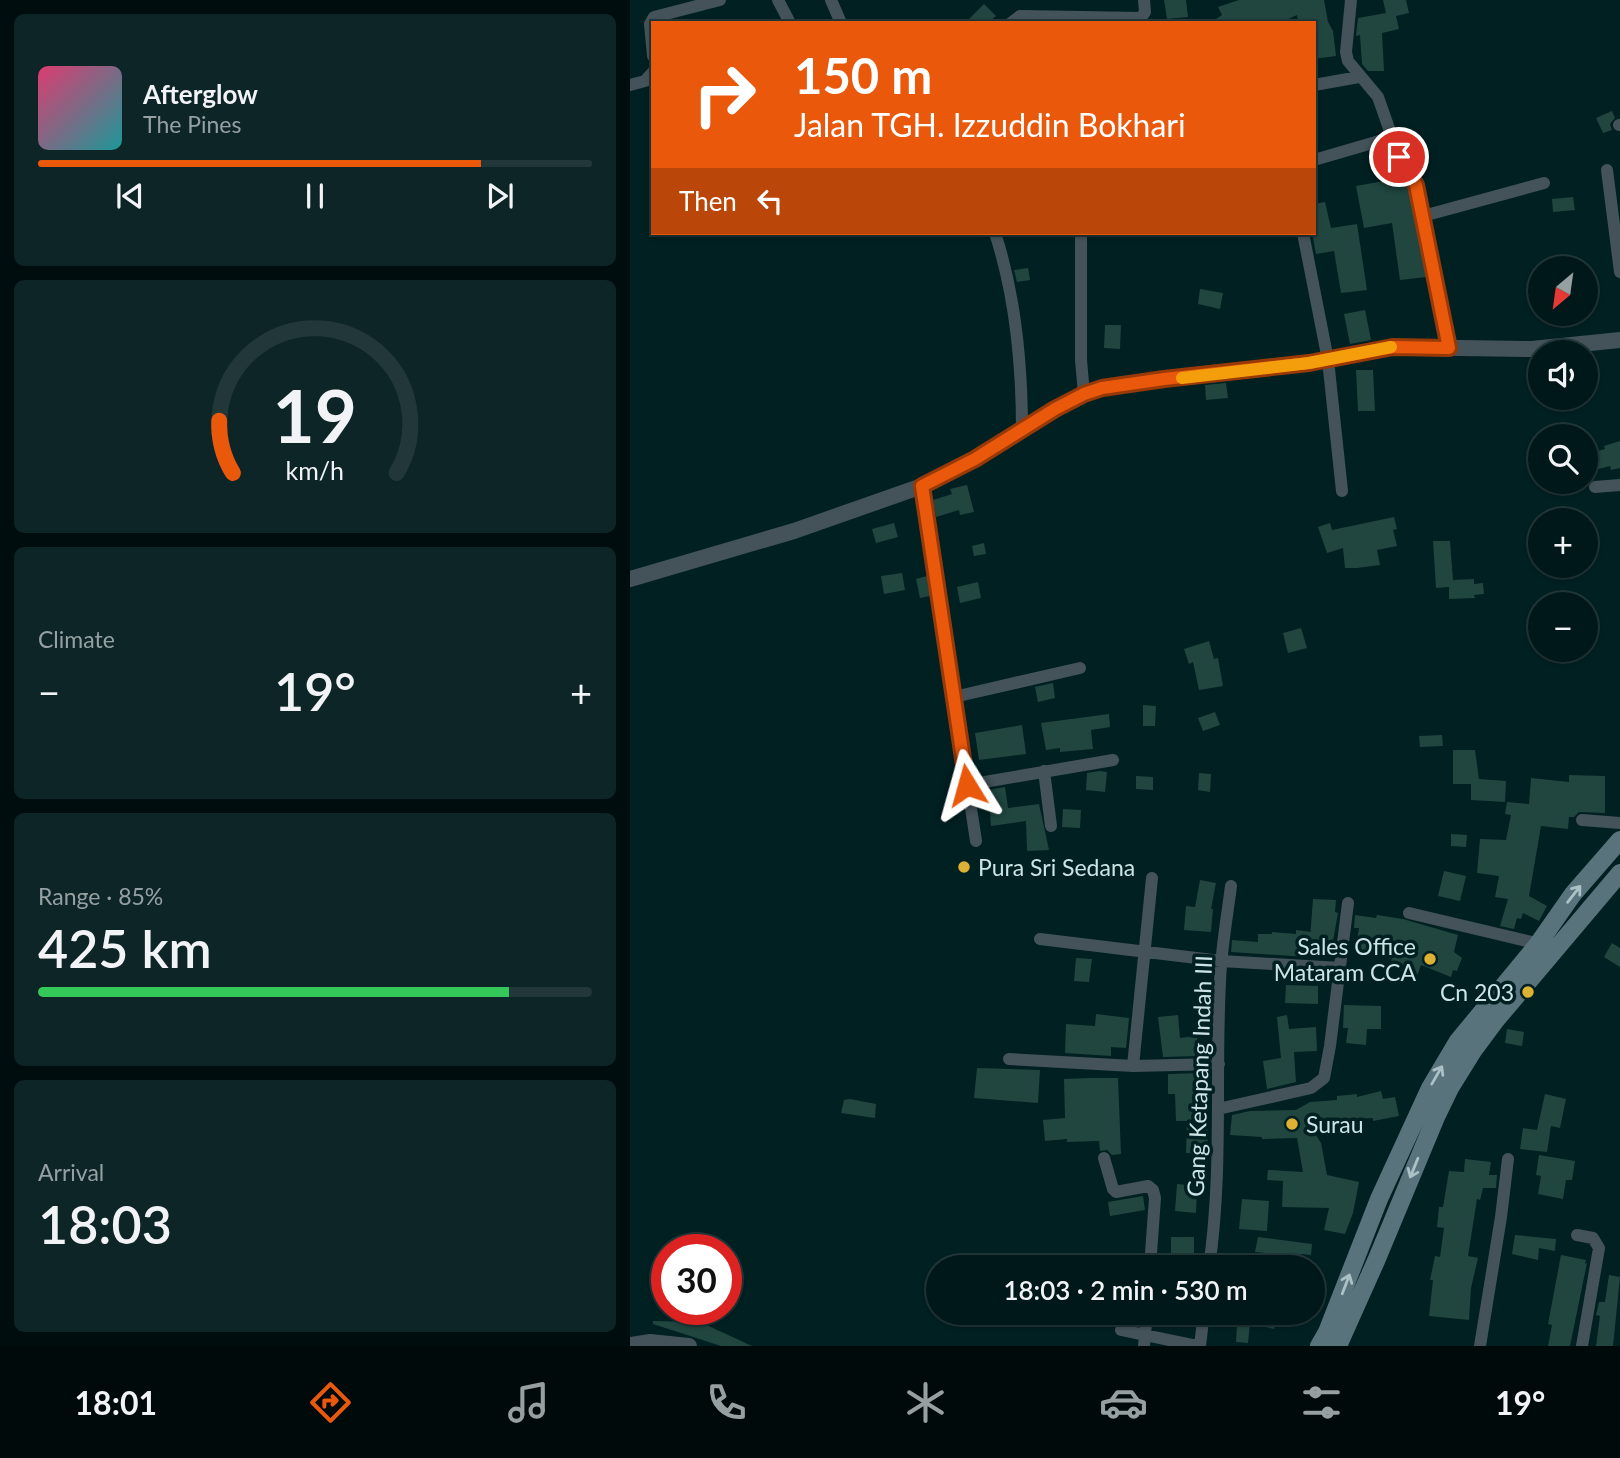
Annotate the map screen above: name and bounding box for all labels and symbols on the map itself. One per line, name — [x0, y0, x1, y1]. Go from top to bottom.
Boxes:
pin — [1369, 127, 1429, 187]
north arrow — [1528, 256, 1598, 326]
position arrow — [930, 748, 1004, 822]
place label: Pura Sri Sedana — [978, 853, 1135, 881]
marker: Pura Sri Sedana — [956, 859, 972, 875]
one-way arrow — [1566, 885, 1581, 904]
place label: Sales Office Mataram CCA — [1274, 932, 1416, 986]
marker: Sales Office Mataram CCA — [1422, 951, 1438, 967]
street label: Gang Ketapang Indah III — [1181, 955, 1217, 1197]
place label: Cn 203 — [1440, 978, 1514, 1006]
marker: Cn 203 — [1520, 984, 1536, 1000]
one-way arrow — [1430, 1066, 1444, 1086]
place label: Surau — [1306, 1110, 1364, 1138]
marker: Surau — [1284, 1116, 1300, 1132]
one-way arrow — [1407, 1157, 1420, 1179]
speed limit sign: 30 — [651, 1234, 742, 1325]
one-way arrow — [1341, 1273, 1354, 1295]

